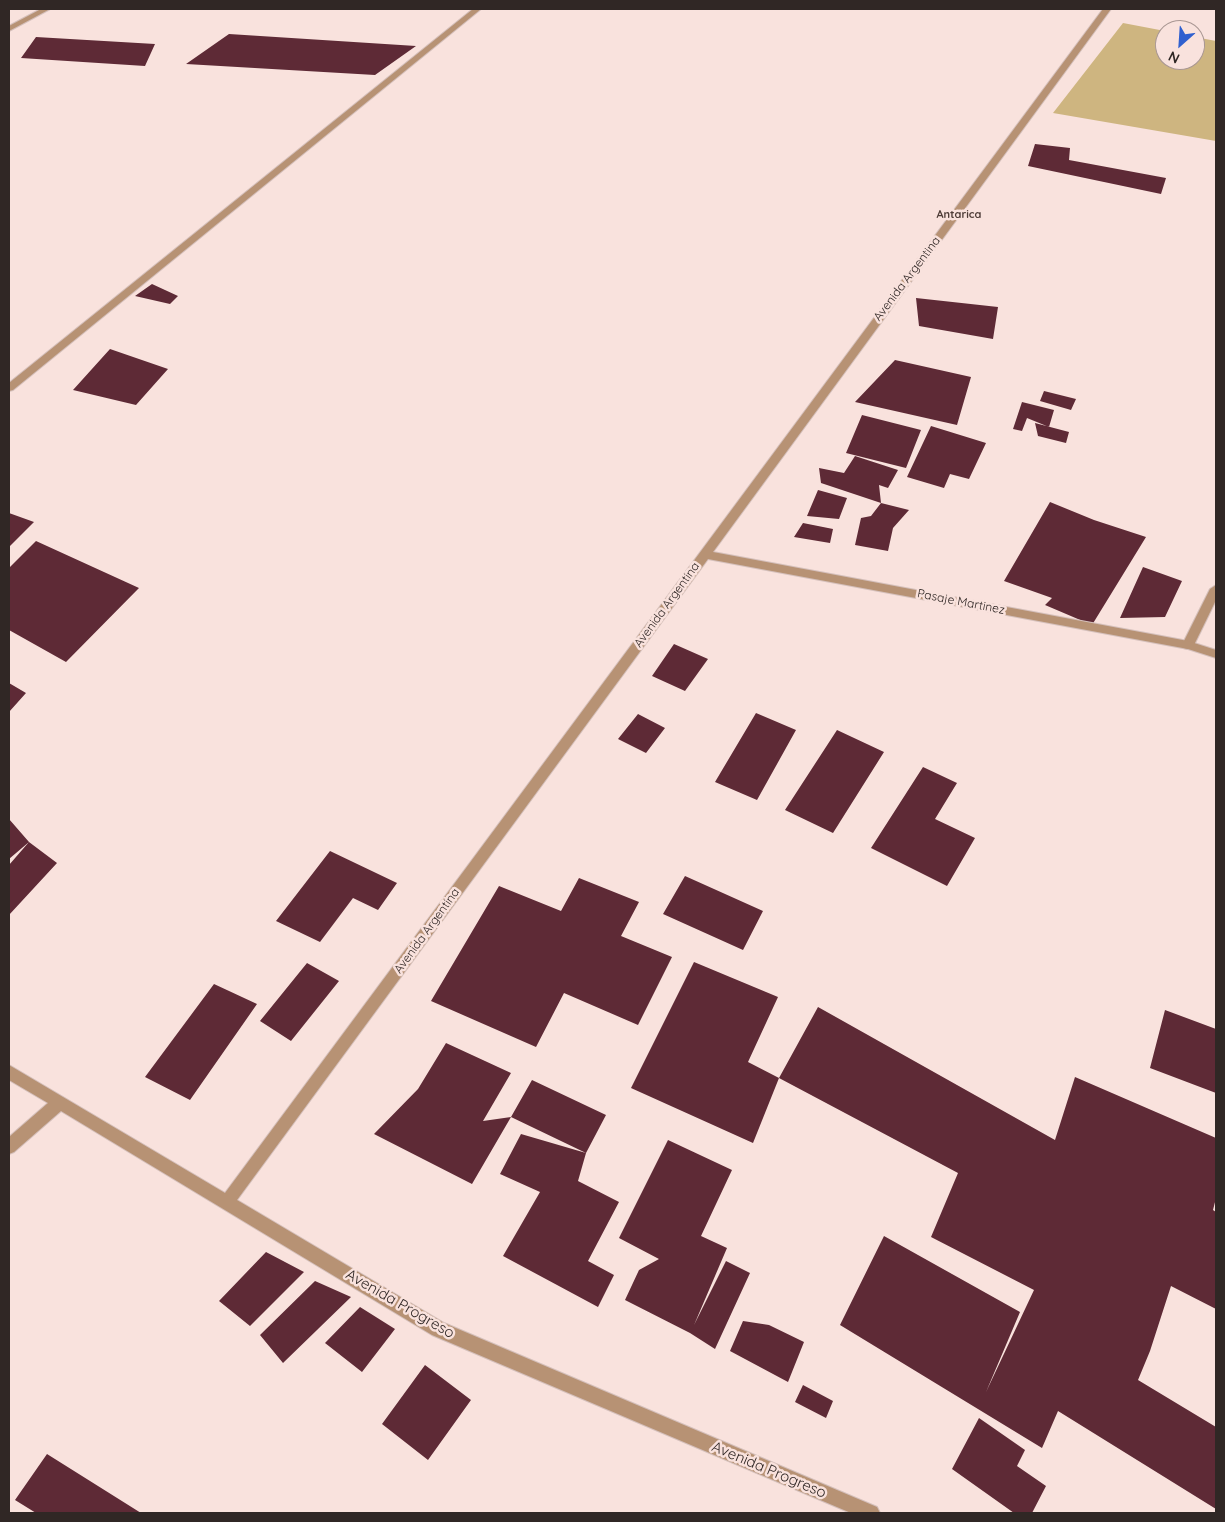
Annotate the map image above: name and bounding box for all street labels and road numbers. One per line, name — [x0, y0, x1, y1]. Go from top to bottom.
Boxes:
street label: Avenida Argentina — [871, 234, 943, 324]
street label: Avenida Argentina — [631, 560, 703, 650]
street label: Pasaje Martinez — [916, 586, 1006, 618]
street label: Avenida Argentina — [391, 886, 463, 976]
street label: Avenida Progreso — [342, 1266, 458, 1342]
street label: Avenida Progreso — [709, 1438, 829, 1502]

